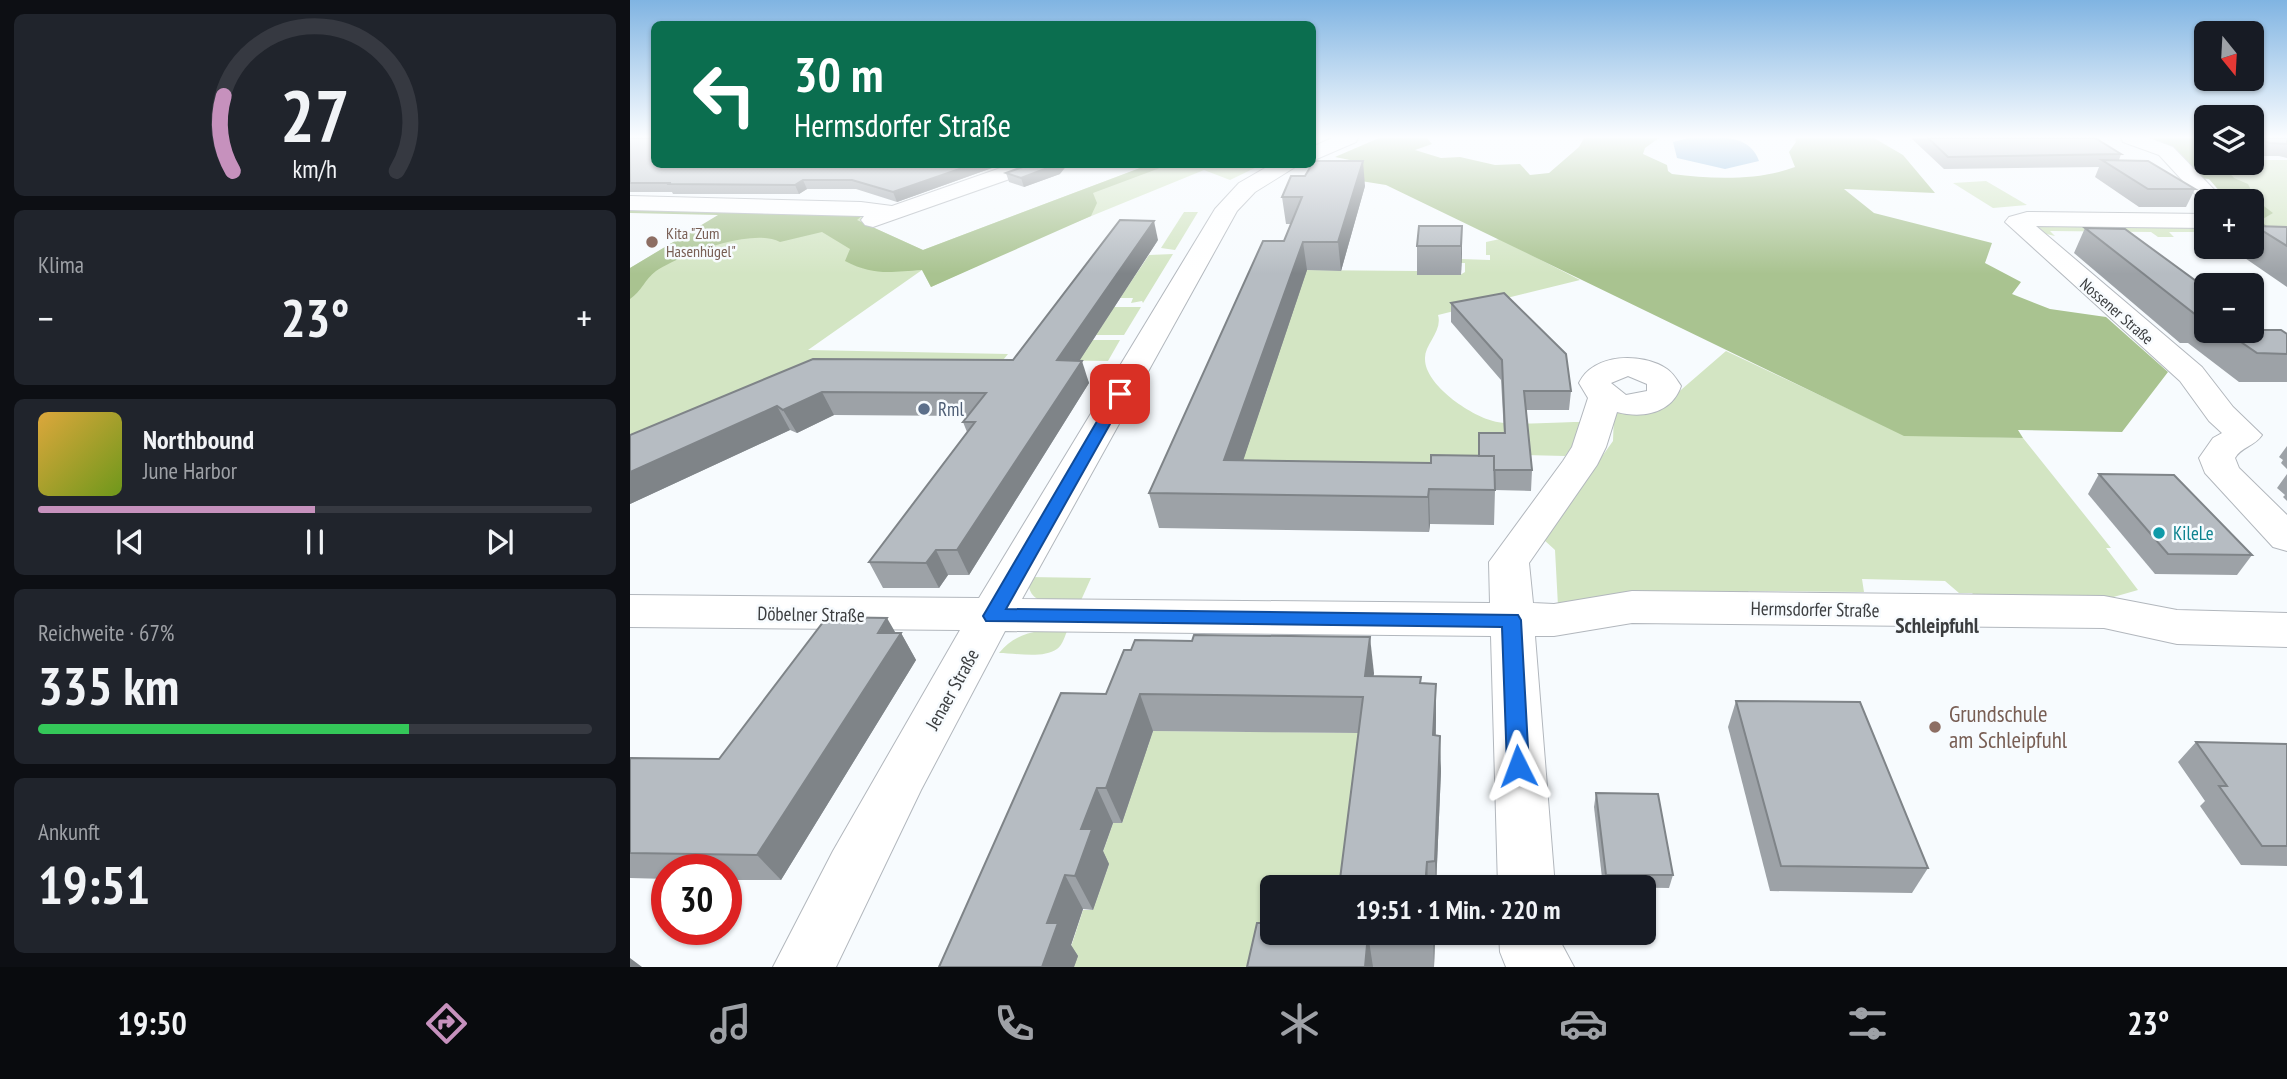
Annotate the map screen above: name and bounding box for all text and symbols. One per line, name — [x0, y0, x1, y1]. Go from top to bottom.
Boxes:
north arrow — [2194, 21, 2264, 91]
map controls — [2194, 21, 2264, 343]
text: 30 m — [794, 42, 883, 106]
icon: left — [679, 49, 770, 140]
text: 27 — [280, 67, 350, 161]
text: Hermsdorfer Straße — [794, 104, 1011, 146]
button: layers — [2194, 105, 2264, 175]
text: km/h — [293, 153, 337, 185]
button: + — [2194, 189, 2264, 259]
place label: Kita "Zum Hasenhügel" — [666, 223, 736, 261]
marker: Kita "Zum Hasenhügel" — [644, 234, 660, 250]
text: Klima — [38, 250, 84, 279]
button: − — [2194, 273, 2264, 343]
street label: Nossener Straße — [2076, 274, 2158, 348]
text: 23° — [281, 284, 349, 351]
text: − — [38, 293, 54, 342]
text: + — [576, 293, 592, 342]
pin — [1090, 364, 1150, 424]
icon: arrive — [1101, 375, 1139, 413]
place label: Rml — [938, 397, 964, 421]
marker: Rml — [916, 401, 932, 417]
text: Northbound — [143, 423, 254, 456]
text: June Harbor — [143, 456, 237, 485]
place label: KileLe — [2173, 521, 2214, 545]
icon: previous — [111, 523, 149, 561]
icon: pause — [296, 523, 334, 561]
icon: next — [481, 523, 519, 561]
marker: KileLe — [2151, 525, 2167, 541]
street label: Hermsdorfer Straße — [1750, 596, 1880, 622]
street label: Döbelner Straße — [757, 601, 865, 627]
district label: Schleipfuhl — [1895, 612, 1980, 639]
text: Reichweite · 67% — [38, 618, 174, 647]
street label: Jenaer Straße — [920, 644, 984, 734]
text: 335 km — [38, 652, 179, 719]
place label: Grundschule am Schleipfuhl — [1949, 699, 2068, 754]
marker: Grundschule am Schleipfuhl — [1927, 719, 1943, 735]
position arrow — [1481, 729, 1555, 803]
text: Ankunft — [38, 817, 100, 846]
text: 19:51 — [38, 851, 150, 918]
speed limit sign: 30 — [651, 854, 742, 945]
text: 19:51 · 1 Min. · 220 m — [1356, 893, 1560, 926]
icon: directions — [422, 999, 471, 1048]
icon: music — [706, 999, 755, 1048]
icon: phone — [990, 999, 1039, 1048]
icon: climate — [1275, 999, 1324, 1048]
icon: car — [1559, 999, 1608, 1048]
icon: filters — [1843, 999, 1892, 1048]
text: 19:50 — [118, 1002, 187, 1044]
text: 23° — [2127, 1002, 2169, 1044]

